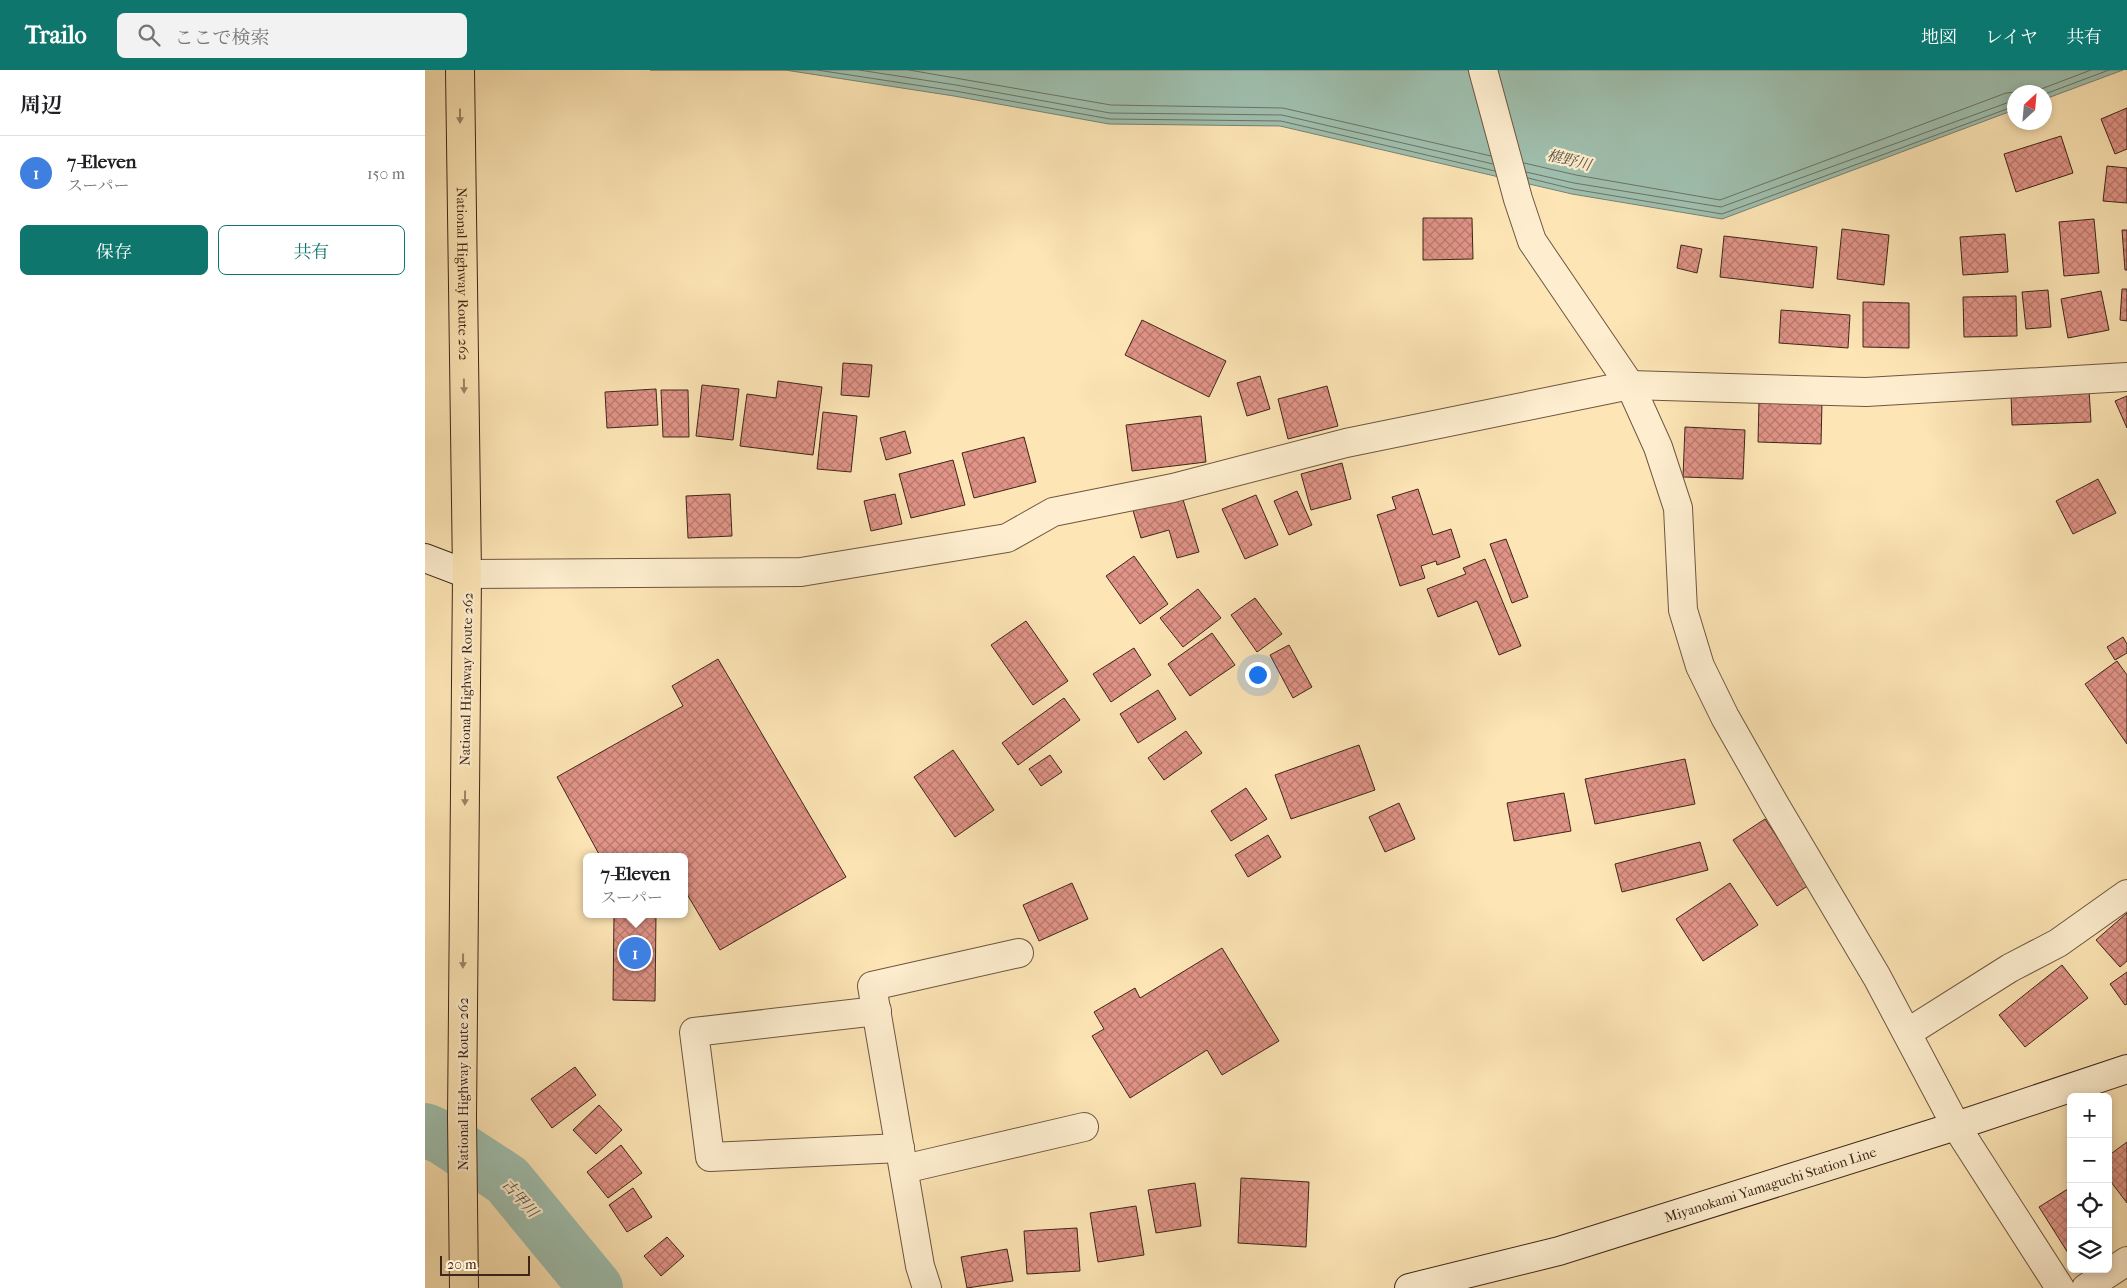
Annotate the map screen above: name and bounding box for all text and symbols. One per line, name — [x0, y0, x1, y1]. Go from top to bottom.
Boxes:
search box — [117, 13, 467, 58]
text: Trailo — [25, 21, 87, 49]
icon: search — [135, 21, 163, 49]
text: ここで検索 — [175, 27, 270, 49]
text: 地図 — [1921, 27, 1957, 48]
text: レイヤ — [1985, 27, 2038, 48]
text: 共有 — [2066, 27, 2102, 48]
north arrow — [2007, 85, 2052, 130]
text: 周辺 — [20, 93, 62, 117]
one-way arrow — [456, 108, 464, 124]
water label: 椹野川 — [1545, 146, 1595, 175]
text: 7-Eleven — [67, 151, 137, 173]
text: 1 — [33, 164, 39, 183]
text: 150 m — [367, 164, 405, 183]
text: スーパー — [67, 176, 129, 195]
street label: National Highway Route 262 — [453, 187, 472, 361]
button: 保存 — [20, 225, 208, 275]
button: 共有 — [218, 225, 405, 275]
one-way arrow — [460, 378, 468, 394]
street label: National Highway Route 262 — [456, 592, 477, 766]
your location — [1245, 662, 1271, 688]
one-way arrow — [461, 790, 469, 806]
popup — [583, 853, 688, 918]
text: 7-Eleven — [601, 863, 670, 885]
text: スーパー — [601, 888, 663, 907]
pin: 1 — [619, 934, 651, 972]
one-way arrow — [459, 953, 467, 969]
street label: National Highway Route 262 — [455, 997, 472, 1171]
map controls — [2067, 1093, 2112, 1273]
button: + — [2067, 1093, 2112, 1138]
button: − — [2067, 1138, 2112, 1183]
street label: Miyanokami Yamaguchi Station Line — [1662, 1144, 1879, 1226]
water label: 古甲川 — [498, 1175, 543, 1222]
button: locate — [2067, 1183, 2112, 1228]
button: layers — [2067, 1228, 2112, 1273]
scale bar — [440, 1253, 530, 1276]
text: 20 m — [447, 1256, 477, 1273]

